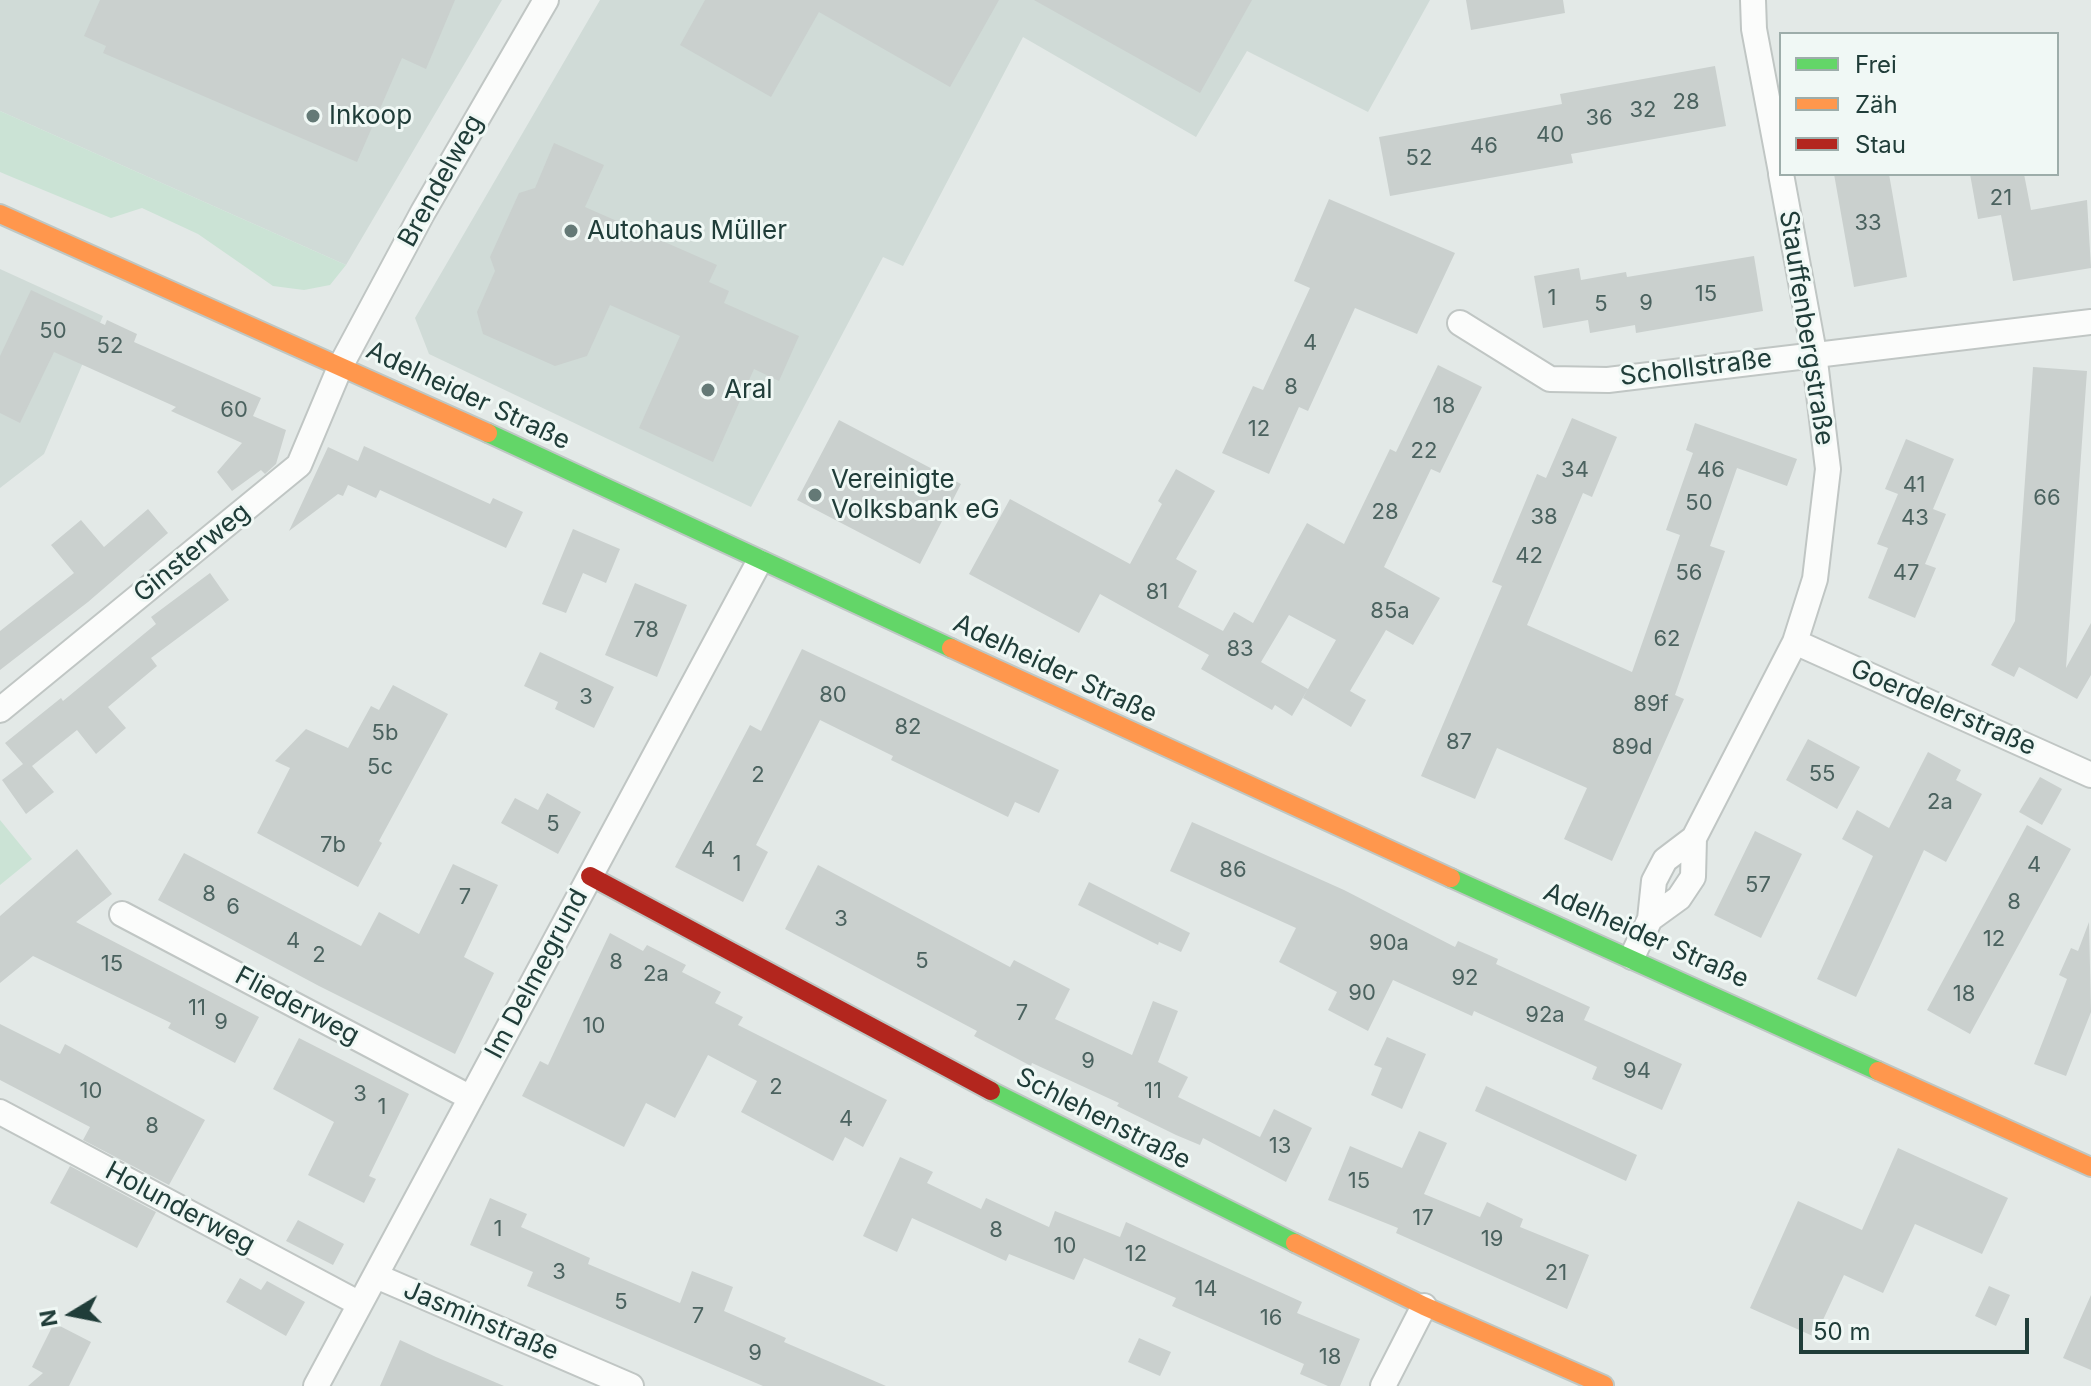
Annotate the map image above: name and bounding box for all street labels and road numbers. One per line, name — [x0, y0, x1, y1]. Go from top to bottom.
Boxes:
street label: Brendelweg — [392, 110, 490, 252]
street label: Stauffenbergstraße — [1772, 208, 1840, 448]
street label: Adelheider Straße — [361, 335, 575, 457]
street label: Schollstraße — [1618, 343, 1774, 393]
street label: Ginsterweg — [128, 497, 256, 609]
street label: Adelheider Straße — [948, 608, 1162, 730]
street label: Goerdelerstraße — [1845, 653, 2041, 763]
street label: Adelheider Straße — [1539, 877, 1753, 995]
street label: Im Delmegrund — [479, 884, 595, 1064]
street label: Fliederweg — [230, 960, 364, 1052]
street label: Schlehenstraße — [1010, 1062, 1196, 1176]
street label: Holunderweg — [100, 1156, 260, 1260]
street label: Jasminstraße — [399, 1274, 563, 1368]

